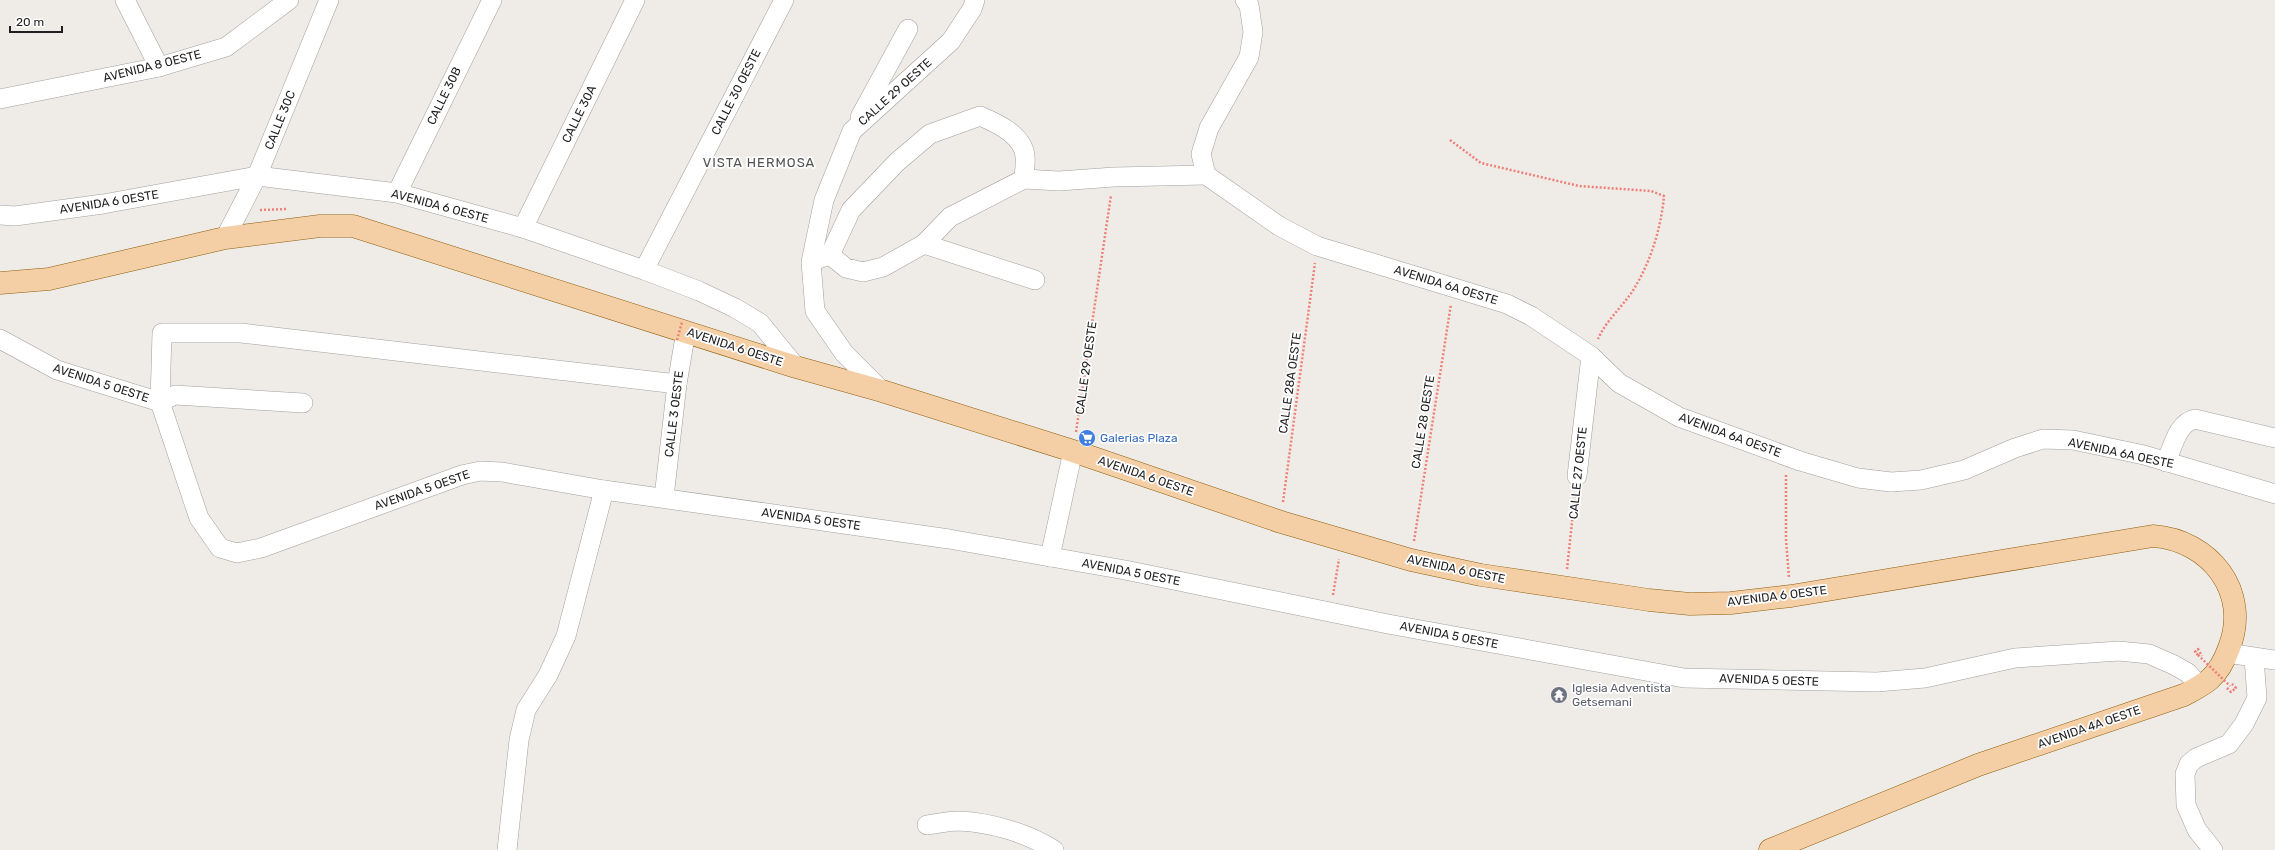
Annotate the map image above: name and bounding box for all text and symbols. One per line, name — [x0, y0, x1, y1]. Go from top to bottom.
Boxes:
scale bar — [10, 8, 62, 34]
text: 20 m — [16, 15, 44, 29]
street label: AVENIDA 8 OESTE — [102, 47, 202, 85]
street label: CALLE 30 OESTE — [708, 47, 764, 137]
street label: CALLE 29 OESTE — [855, 55, 935, 129]
street label: CALLE 30B — [424, 65, 464, 127]
street label: CALLE 30A — [559, 83, 599, 145]
street label: CALLE 30C — [262, 88, 298, 152]
district label: VISTA HERMOSA — [703, 155, 815, 170]
street label: AVENIDA 6 OESTE — [390, 186, 490, 226]
street label: AVENIDA 6 OESTE — [58, 187, 160, 217]
street label: AVENIDA 6A OESTE — [1392, 263, 1500, 307]
street label: CALLE 29 OESTE — [1073, 321, 1099, 415]
street label: AVENIDA 6 OESTE — [685, 325, 785, 369]
street label: CALLE 28A OESTE — [1276, 332, 1304, 434]
street label: AVENIDA 5 OESTE — [51, 361, 151, 405]
street label: CALLE 3 OESTE — [662, 370, 686, 458]
street label: CALLE 28 OESTE — [1409, 374, 1437, 470]
street label: AVENIDA 6A OESTE — [1677, 410, 1783, 460]
street label: CALLE 27 OESTE — [1566, 426, 1590, 520]
supermarket icon: Galerias Plaza — [1077, 428, 1097, 448]
place label: Galerias Plaza — [1100, 431, 1178, 445]
street label: AVENIDA 6A OESTE — [2067, 435, 2175, 471]
street label: AVENIDA 6 OESTE — [1096, 453, 1196, 499]
street label: AVENIDA 5 OESTE — [372, 467, 472, 513]
street label: AVENIDA 5 OESTE — [760, 505, 862, 533]
street label: AVENIDA 6 OESTE — [1406, 552, 1506, 586]
street label: AVENIDA 5 OESTE — [1081, 556, 1181, 588]
street label: AVENIDA 6 OESTE — [1726, 583, 1828, 609]
street label: AVENIDA 5 OESTE — [1399, 619, 1499, 651]
street label: AVENIDA 5 OESTE — [1719, 671, 1819, 689]
place label: Iglesia Adventista Getsemani — [1572, 681, 1671, 709]
temple icon: Iglesia Adventista Getsemani — [1549, 685, 1569, 705]
street label: AVENIDA 4A OESTE — [2036, 703, 2142, 751]

